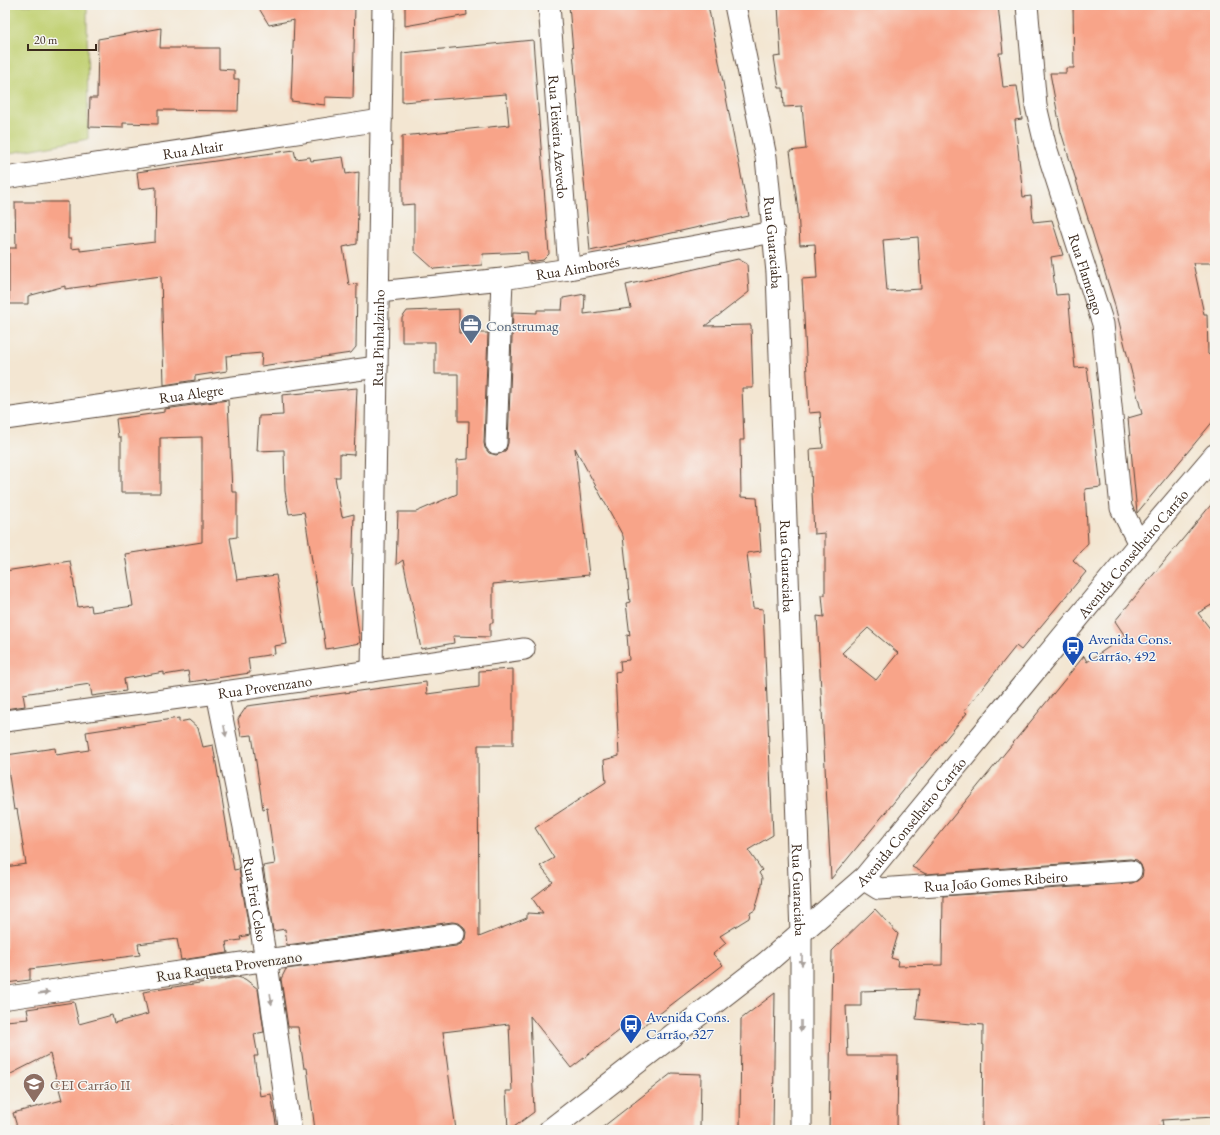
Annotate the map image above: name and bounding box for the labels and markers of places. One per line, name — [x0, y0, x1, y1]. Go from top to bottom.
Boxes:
office icon: Construmag — [458, 312, 484, 345]
place label: Construmag — [486, 316, 559, 335]
place label: Avenida Cons. Carrão, 492 — [1087, 629, 1172, 665]
bus stop icon: Avenida Cons. Carrão, 492 — [1060, 634, 1086, 667]
place label: Avenida Cons. Carrão, 327 — [645, 1007, 730, 1043]
bus stop icon: Avenida Cons. Carrão, 327 — [618, 1012, 644, 1045]
school or university icon: CEI Carrão II — [21, 1071, 47, 1104]
place label: CEI Carrão II — [50, 1075, 130, 1094]

